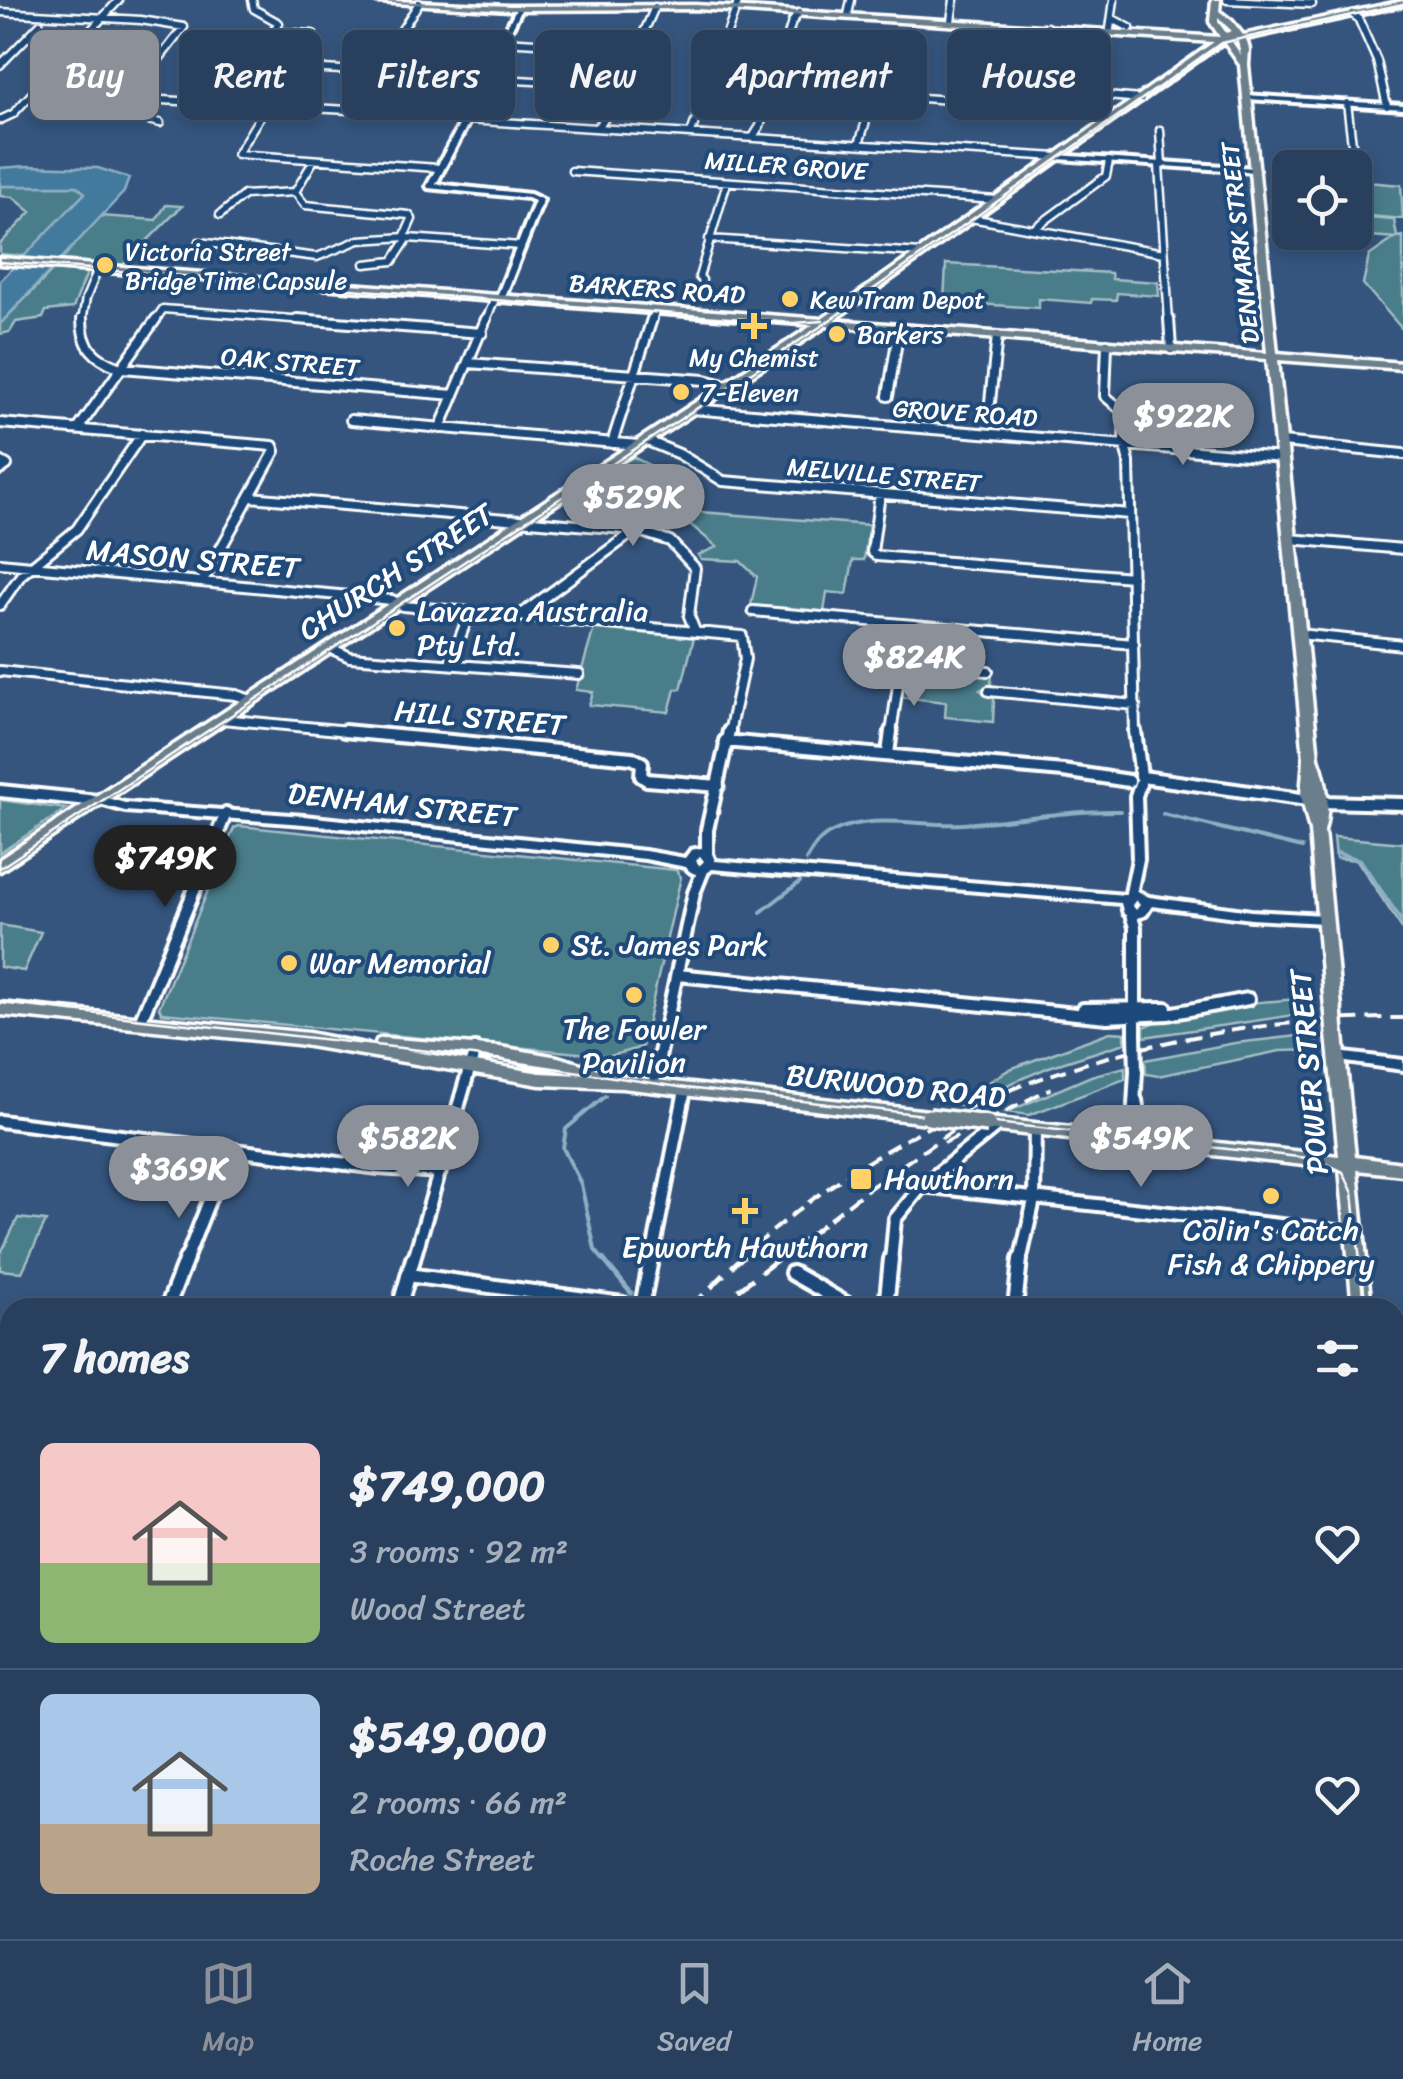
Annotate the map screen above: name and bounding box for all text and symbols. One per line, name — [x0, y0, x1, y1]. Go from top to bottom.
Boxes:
chip: Buy — [30, 30, 159, 120]
chip: Rent — [179, 30, 322, 120]
chip: Filters — [342, 30, 515, 120]
chip: New — [535, 30, 671, 120]
chip: Apartment — [691, 30, 927, 120]
chip: House — [947, 30, 1111, 120]
street label: MILLER GROVE — [703, 138, 871, 194]
street label: DENMARK STREET — [1207, 138, 1273, 346]
map controls — [1272, 150, 1372, 250]
button: locate — [1272, 150, 1372, 250]
place label: Victoria Street Bridge Time Capsule — [125, 229, 348, 303]
marker: Victoria Street Bridge Time Capsule — [94, 254, 116, 276]
street label: BARKERS ROAD — [568, 260, 746, 318]
place label: Kew Tram Depot — [810, 277, 985, 322]
marker: Kew Tram Depot — [779, 288, 801, 310]
place label: Barkers — [857, 312, 944, 357]
marker: My Chemist — [743, 315, 765, 337]
marker: Barkers — [826, 323, 848, 345]
street label: OAK STREET — [219, 334, 363, 391]
place label: My Chemist — [689, 335, 819, 380]
place label: 7-Eleven — [701, 370, 799, 415]
marker: 7-Eleven — [670, 381, 692, 403]
pin: $922K — [1113, 383, 1253, 468]
street label: GROVE ROAD — [891, 386, 1039, 441]
text: $922K — [1134, 387, 1232, 444]
street label: MELVILLE STREET — [785, 444, 984, 506]
pin: $529K — [563, 464, 703, 549]
text: $529K — [584, 468, 682, 525]
street label: CHURCH STREET — [287, 487, 507, 656]
street label: MASON STREET — [84, 523, 304, 595]
place label: Lavazza Australia Pty Ltd. — [417, 584, 648, 672]
marker: Lavazza Australia Pty Ltd. — [386, 617, 408, 639]
pin: $824K — [844, 624, 984, 709]
text: $824K — [865, 628, 963, 685]
street label: HILL STREET — [392, 684, 570, 753]
street label: DENHAM STREET — [285, 766, 521, 844]
pin: $749K — [95, 825, 235, 910]
text: $749K — [116, 829, 214, 886]
place label: St. James Park — [571, 918, 768, 972]
marker: St. James Park — [540, 934, 562, 956]
place label: War Memorial — [309, 936, 492, 990]
marker: War Memorial — [278, 952, 300, 974]
street label: POWER STREET — [1273, 965, 1345, 1177]
marker: The Fowler Pavilion — [623, 984, 645, 1006]
place label: The Fowler Pavilion — [562, 1002, 707, 1090]
street label: BURWOOD ROAD — [783, 1048, 1009, 1124]
pin: $582K — [338, 1105, 478, 1190]
pin: $549K — [1071, 1105, 1211, 1190]
text: $582K — [359, 1109, 457, 1166]
text: $549K — [1091, 1109, 1191, 1166]
pin: $369K — [109, 1136, 249, 1221]
text: $369K — [131, 1140, 227, 1197]
place label: Hawthorn — [884, 1152, 1014, 1206]
marker: Hawthorn — [848, 1166, 874, 1192]
marker: Colin's Catch Fish & Chippery — [1260, 1185, 1282, 1207]
marker: Epworth Hawthorn — [732, 1198, 758, 1224]
place label: Colin's Catch Fish & Chippery — [1168, 1203, 1375, 1291]
place label: Epworth Hawthorn — [622, 1220, 868, 1274]
text: 7 homes — [40, 1321, 189, 1395]
icon: filters — [1310, 1331, 1365, 1386]
text: $749,000 — [350, 1449, 545, 1523]
icon: home — [120, 1483, 240, 1603]
icon: heart — [1310, 1516, 1365, 1571]
text: 3 rooms · 92 m² — [350, 1523, 568, 1580]
text: Wood Street — [350, 1580, 525, 1637]
text: $549,000 — [350, 1700, 547, 1774]
icon: home — [120, 1734, 240, 1854]
icon: heart — [1310, 1767, 1365, 1822]
text: 2 rooms · 66 m² — [350, 1774, 567, 1831]
text: Roche Street — [350, 1831, 535, 1888]
tab: Map — [201, 1956, 256, 2065]
tab: Saved — [657, 1956, 731, 2065]
tab: Home — [1132, 1956, 1202, 2065]

